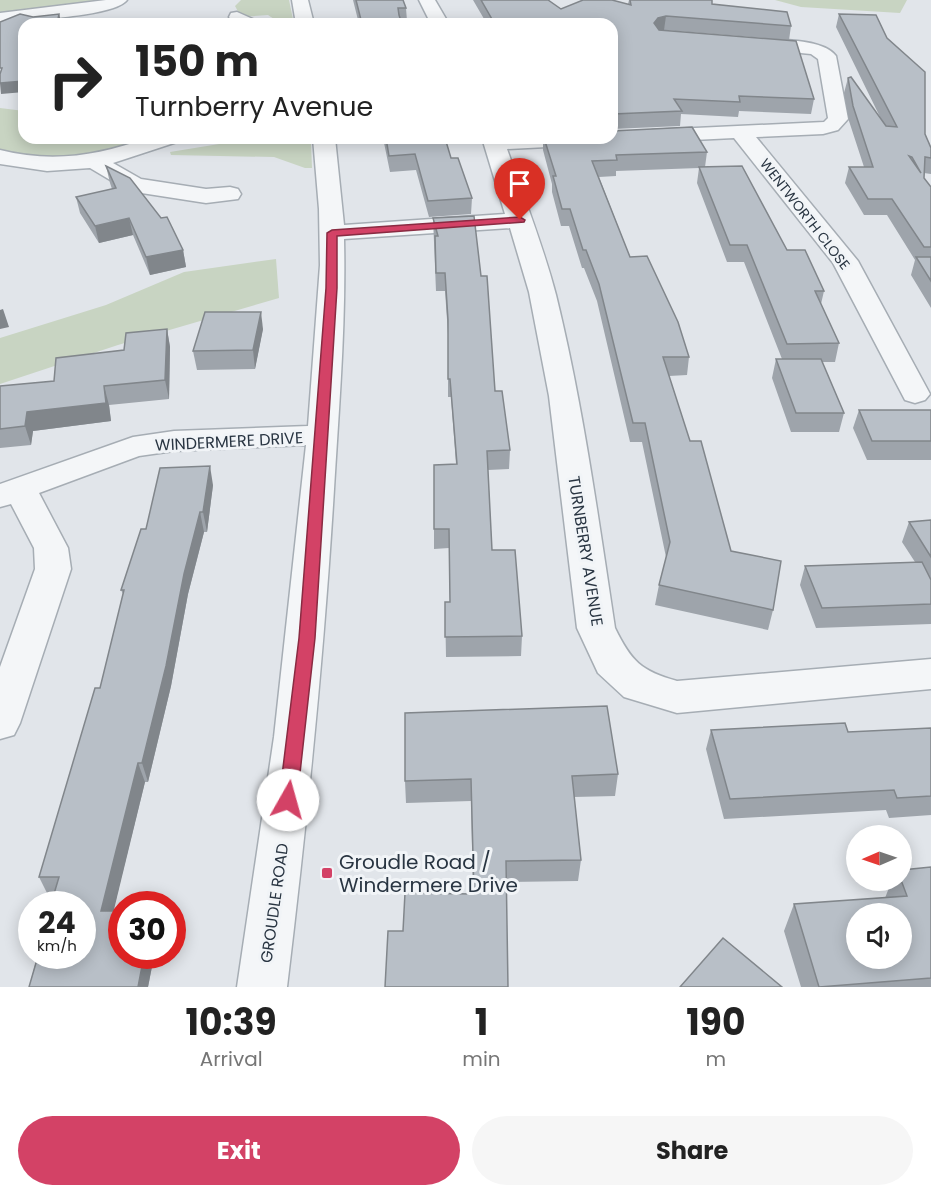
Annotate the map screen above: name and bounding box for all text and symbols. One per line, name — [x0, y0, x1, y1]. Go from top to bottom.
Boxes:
text: 150 m — [135, 32, 259, 91]
icon: right — [36, 42, 114, 120]
text: Turnberry Avenue — [135, 88, 373, 125]
street label: WENTWORTH CLOSE — [755, 154, 855, 274]
pin — [494, 158, 545, 220]
icon: arrive — [503, 167, 536, 200]
street label: WINDERMERE DRIVE — [154, 426, 304, 457]
street label: TURNBERRY AVENUE — [562, 474, 609, 628]
position arrow — [256, 768, 320, 832]
north arrow — [846, 825, 912, 891]
map controls — [846, 825, 912, 969]
street label: GROUDLE ROAD — [255, 842, 294, 964]
place label: Groudle Road / Windermere Drive — [339, 848, 518, 899]
marker: Groudle Road / Windermere Drive — [320, 866, 334, 880]
speed limit sign: 30 — [108, 891, 186, 969]
text: 24 — [38, 901, 76, 944]
button: sound — [846, 903, 912, 969]
text: km/h — [37, 935, 77, 956]
text: 10:39 — [186, 997, 277, 1048]
text: 1 — [475, 997, 488, 1048]
text: 190 — [686, 997, 745, 1048]
text: Arrival — [200, 1045, 263, 1073]
text: min — [462, 1045, 501, 1073]
text: m — [705, 1045, 726, 1073]
button: Exit — [18, 1116, 460, 1185]
button: Share — [472, 1116, 913, 1185]

